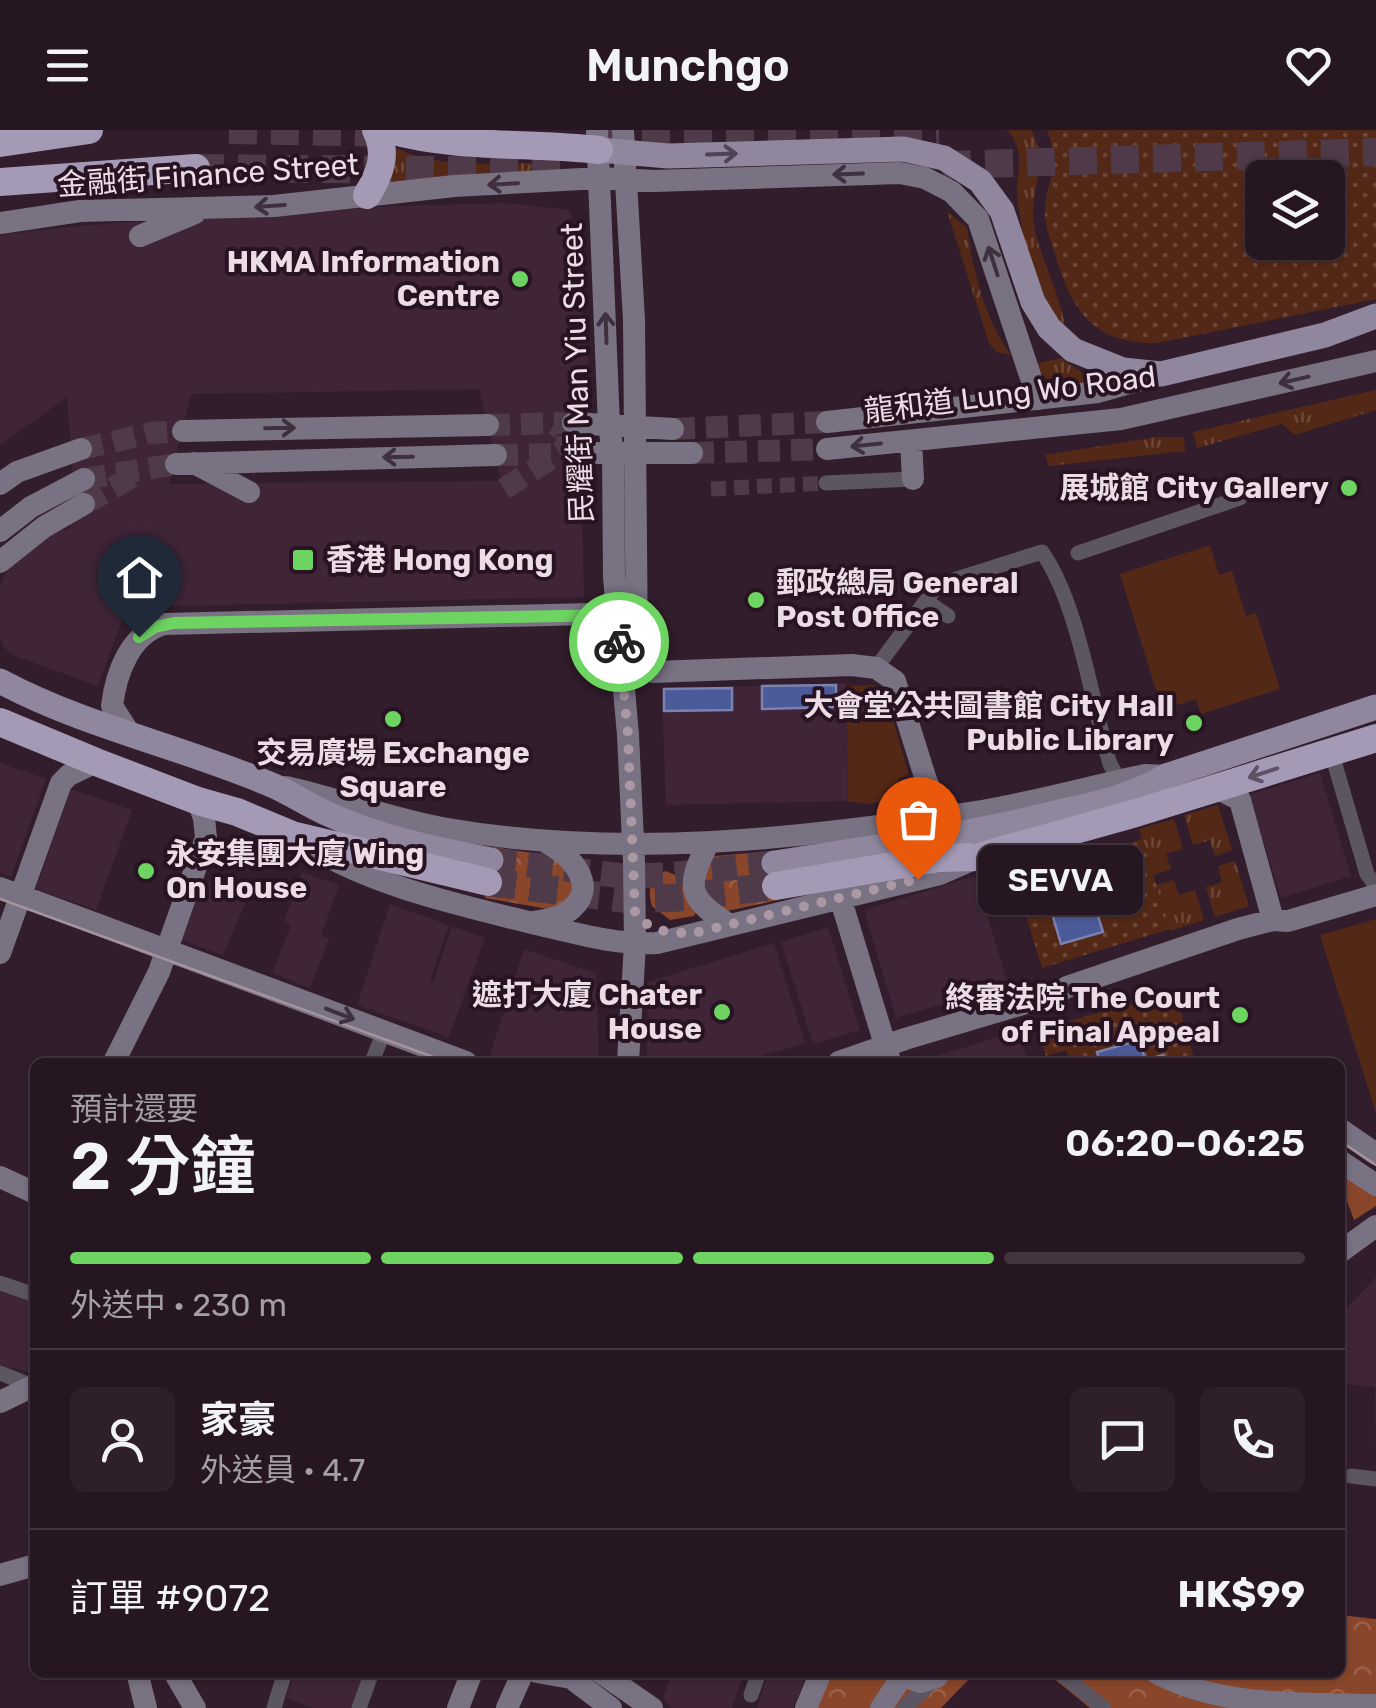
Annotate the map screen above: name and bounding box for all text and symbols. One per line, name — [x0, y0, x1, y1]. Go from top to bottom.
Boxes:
icon: menu — [40, 38, 95, 93]
icon: heart — [1281, 38, 1336, 93]
text: Munchgo — [586, 39, 790, 92]
one-way arrow — [705, 144, 737, 163]
street label: 金融街 Finance Street — [56, 146, 360, 204]
map controls — [1245, 160, 1345, 260]
button: layers — [1245, 160, 1345, 260]
one-way arrow — [833, 164, 865, 183]
one-way arrow — [488, 175, 520, 194]
one-way arrow — [254, 196, 286, 215]
street label: 民耀街 Man Yiu Street — [554, 222, 600, 524]
place label: HKMA Information Centre — [227, 244, 500, 314]
one-way arrow — [983, 246, 1001, 278]
marker: HKMA Information Centre — [509, 268, 531, 290]
one-way arrow — [597, 312, 616, 344]
street label: 龍和道 Lung Wo Road — [862, 358, 1158, 430]
one-way arrow — [1279, 372, 1311, 390]
one-way arrow — [264, 419, 296, 438]
one-way arrow — [851, 436, 883, 455]
one-way arrow — [383, 448, 415, 467]
place label: 展城館 City Gallery — [1060, 470, 1329, 506]
marker: 展城館 City Gallery — [1338, 477, 1360, 499]
pin — [97, 535, 182, 638]
place label: 香港 Hong Kong — [326, 542, 553, 578]
marker: 香港 Hong Kong — [290, 547, 316, 573]
icon: home — [112, 550, 167, 605]
place label: 郵政總局 General Post Office — [776, 565, 1019, 635]
marker: 郵政總局 General Post Office — [745, 589, 767, 611]
courier — [569, 592, 669, 692]
icon: bike — [592, 615, 647, 670]
place label: 大會堂公共圖書館 City Hall Public Library — [803, 688, 1174, 758]
marker: 交易廣場 Exchange Square — [382, 708, 404, 730]
marker: 大會堂公共圖書館 City Hall Public Library — [1183, 712, 1205, 734]
place label: 交易廣場 Exchange Square — [256, 735, 530, 805]
one-way arrow — [1247, 766, 1279, 784]
pin — [876, 777, 961, 880]
icon: bag — [891, 792, 946, 847]
place label: 永安集團大廈 Wing On House — [166, 836, 424, 906]
callout: SEVVA — [978, 844, 1143, 914]
marker: 永安集團大廈 Wing On House — [135, 860, 157, 882]
text: SEVVA — [1008, 861, 1113, 899]
place label: 遮打大廈 Chater House — [472, 977, 702, 1047]
place label: 終審法院 The Court of Final Appeal — [945, 980, 1220, 1050]
marker: 遮打大廈 Chater House — [711, 1001, 733, 1023]
marker: 終審法院 The Court of Final Appeal — [1229, 1004, 1251, 1026]
one-way arrow — [324, 1007, 355, 1025]
text: 預計還要 — [70, 1090, 198, 1128]
text: 06:20–06:25 — [1065, 1120, 1305, 1166]
text: 2 分鐘 — [70, 1128, 256, 1205]
text: 外送中 · 230 m — [70, 1286, 287, 1324]
button: person — [70, 1387, 175, 1492]
button: chat — [1070, 1387, 1175, 1492]
button: phone — [1200, 1387, 1305, 1492]
text: 家豪 — [200, 1397, 276, 1443]
text: 外送員 · 4.7 — [200, 1451, 365, 1489]
text: HK$99 — [1177, 1571, 1305, 1617]
text: 訂單 #9072 — [70, 1575, 270, 1621]

